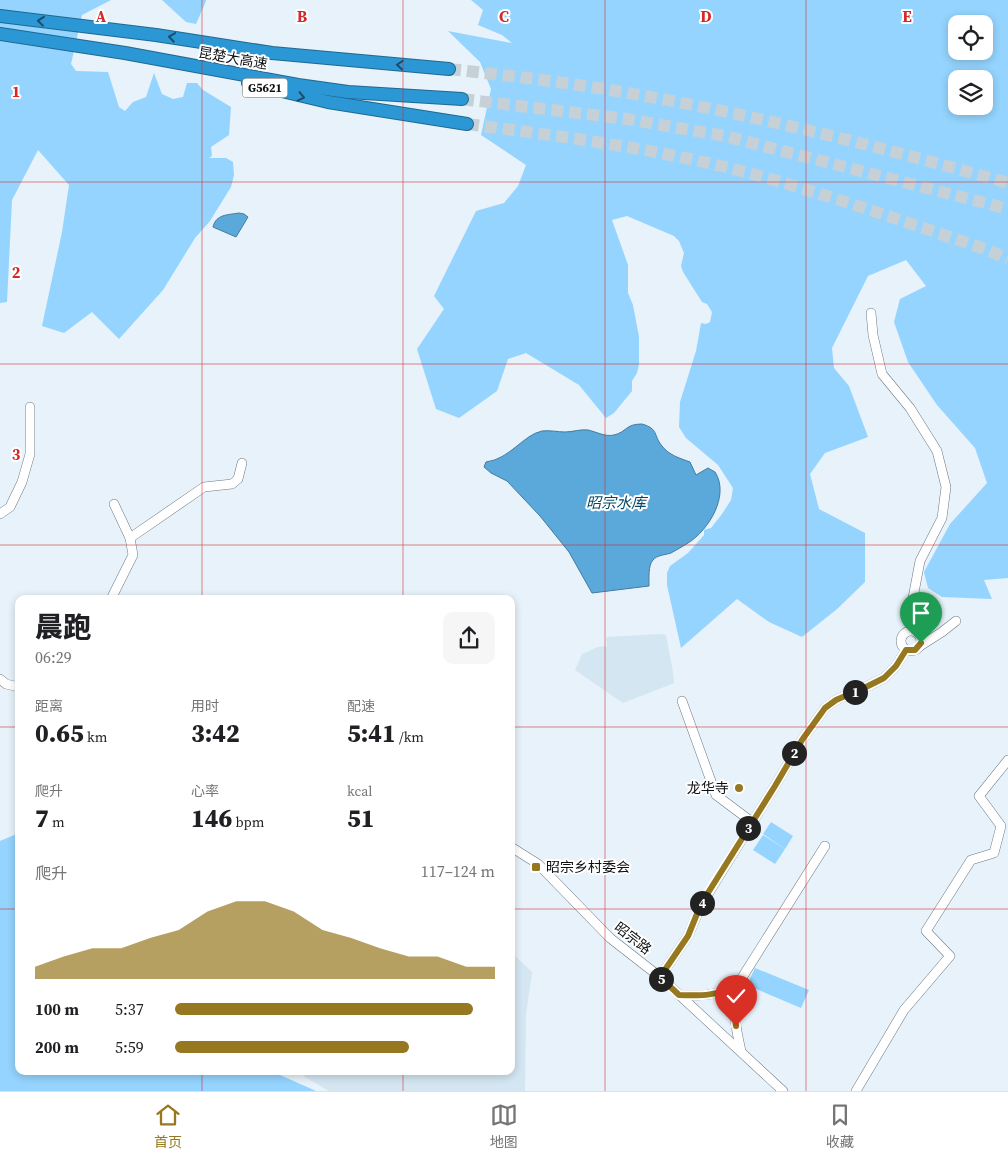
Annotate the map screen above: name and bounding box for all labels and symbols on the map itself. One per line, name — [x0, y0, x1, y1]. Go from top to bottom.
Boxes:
text: A — [96, 5, 107, 27]
text: B — [297, 5, 308, 27]
text: C — [499, 5, 509, 27]
text: D — [700, 5, 712, 27]
text: E — [902, 5, 912, 27]
one-way arrow — [37, 16, 45, 27]
one-way arrow — [167, 33, 176, 43]
street label: 昆楚大高速 — [197, 42, 269, 74]
one-way arrow — [396, 60, 404, 71]
road number: G5621 — [242, 78, 288, 98]
text: 1 — [12, 80, 20, 102]
one-way arrow — [296, 91, 305, 102]
text: 2 — [12, 261, 21, 283]
text: 3 — [12, 443, 21, 465]
water label: 昭宗水库 — [586, 492, 649, 513]
pin — [900, 592, 942, 643]
pin: 1 — [842, 680, 868, 704]
pin: 2 — [782, 740, 806, 766]
place label: 龙华寺 — [687, 778, 729, 798]
marker: 龙华寺 — [733, 782, 745, 794]
pin: 3 — [736, 816, 760, 840]
place label: 昭宗乡村委会 — [546, 857, 630, 877]
marker: 昭宗乡村委会 — [530, 861, 542, 873]
pin: 4 — [690, 890, 714, 916]
street label: 昭宗路 — [610, 917, 656, 959]
pin: 5 — [648, 966, 674, 992]
pin — [715, 975, 757, 1026]

